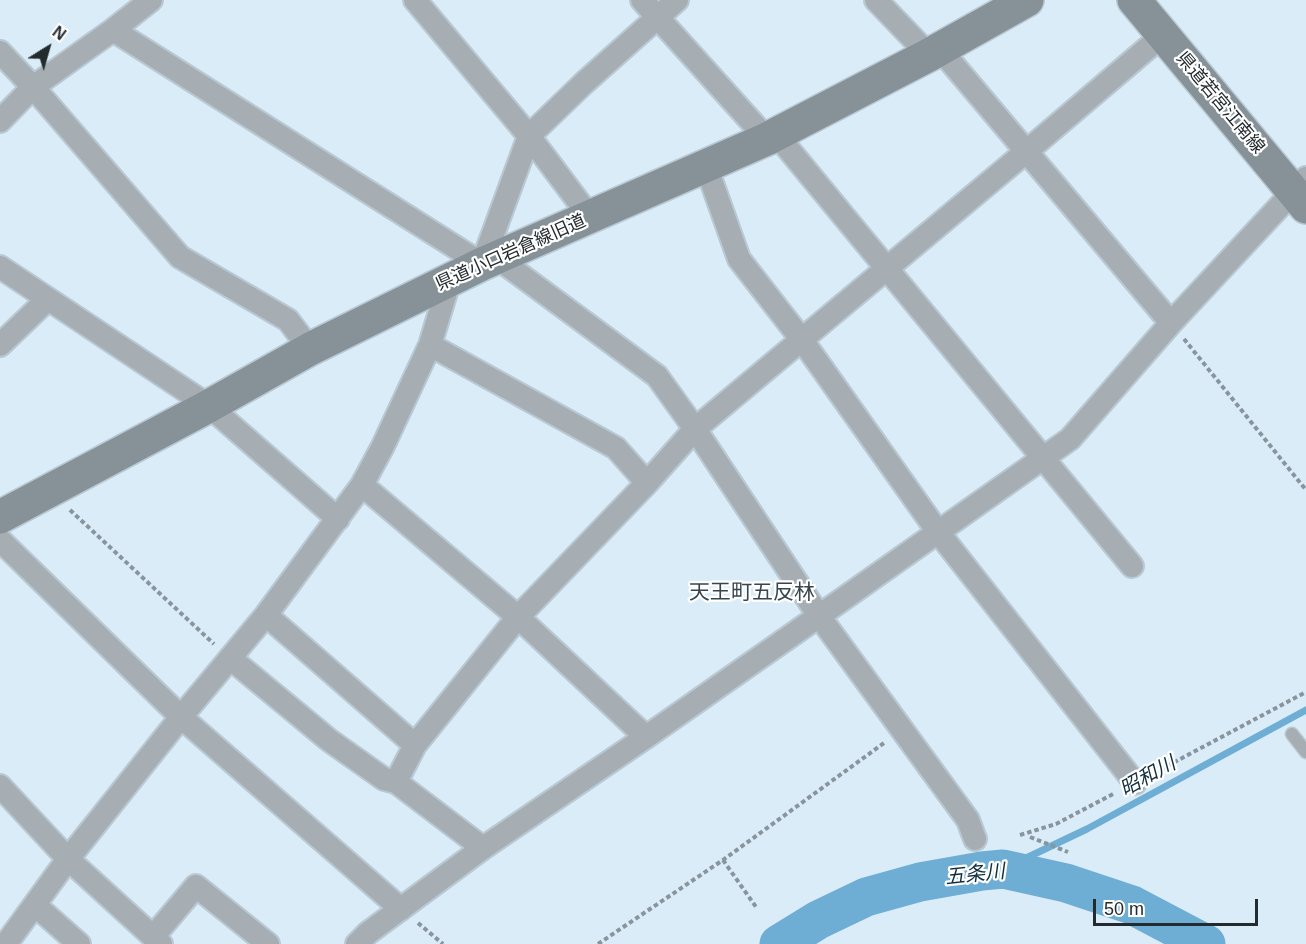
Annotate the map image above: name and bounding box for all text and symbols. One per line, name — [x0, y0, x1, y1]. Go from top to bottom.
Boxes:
north arrow — [18, 18, 78, 78]
text: N — [49, 23, 69, 43]
street label: 県道若宮江南線 — [1171, 48, 1269, 158]
street label: 県道小口岩倉線旧道 — [433, 210, 589, 296]
district label: 天王町五反林 — [689, 580, 815, 606]
water label: 昭和川 — [1116, 752, 1180, 802]
water label: 五条川 — [944, 860, 1006, 890]
scale bar — [1096, 887, 1261, 925]
text: 50 m — [1104, 899, 1144, 919]

